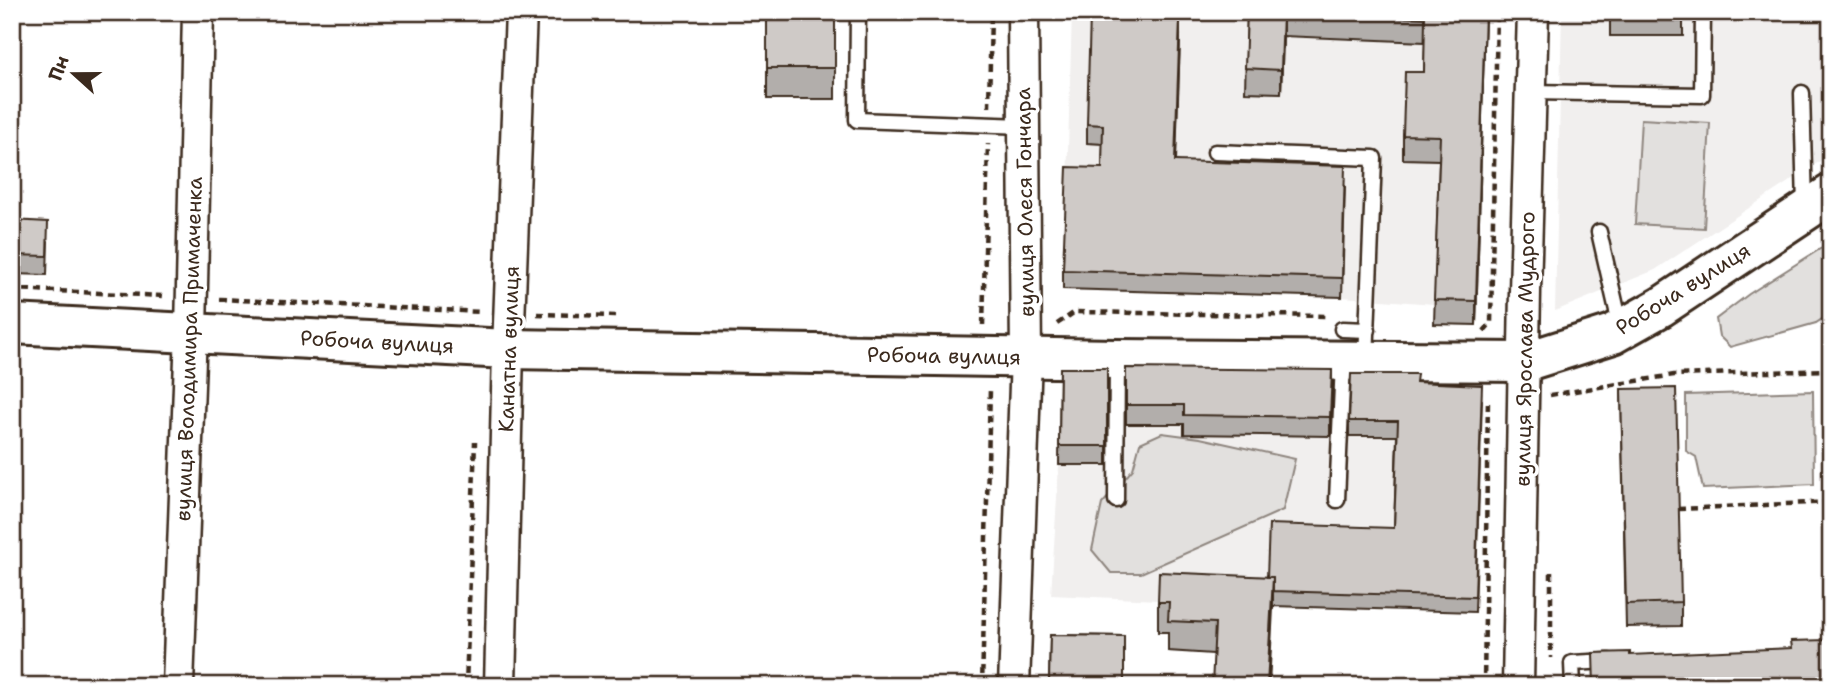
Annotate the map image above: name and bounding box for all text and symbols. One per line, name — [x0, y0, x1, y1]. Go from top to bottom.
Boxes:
north arrow — [38, 38, 108, 108]
text: Пн — [42, 52, 75, 84]
street label: вулиця Олеся Гончара — [1009, 87, 1041, 317]
street label: вулиця Володимира Примаченка — [169, 176, 209, 522]
street label: вулиця Ярослава Мудрого — [1509, 211, 1541, 487]
street label: Робоча вулиця — [1610, 236, 1756, 342]
street label: Канатна вулиця — [492, 265, 526, 433]
street label: Робоча вулиця — [299, 324, 455, 360]
street label: Робоча вулиця — [867, 341, 1021, 371]

